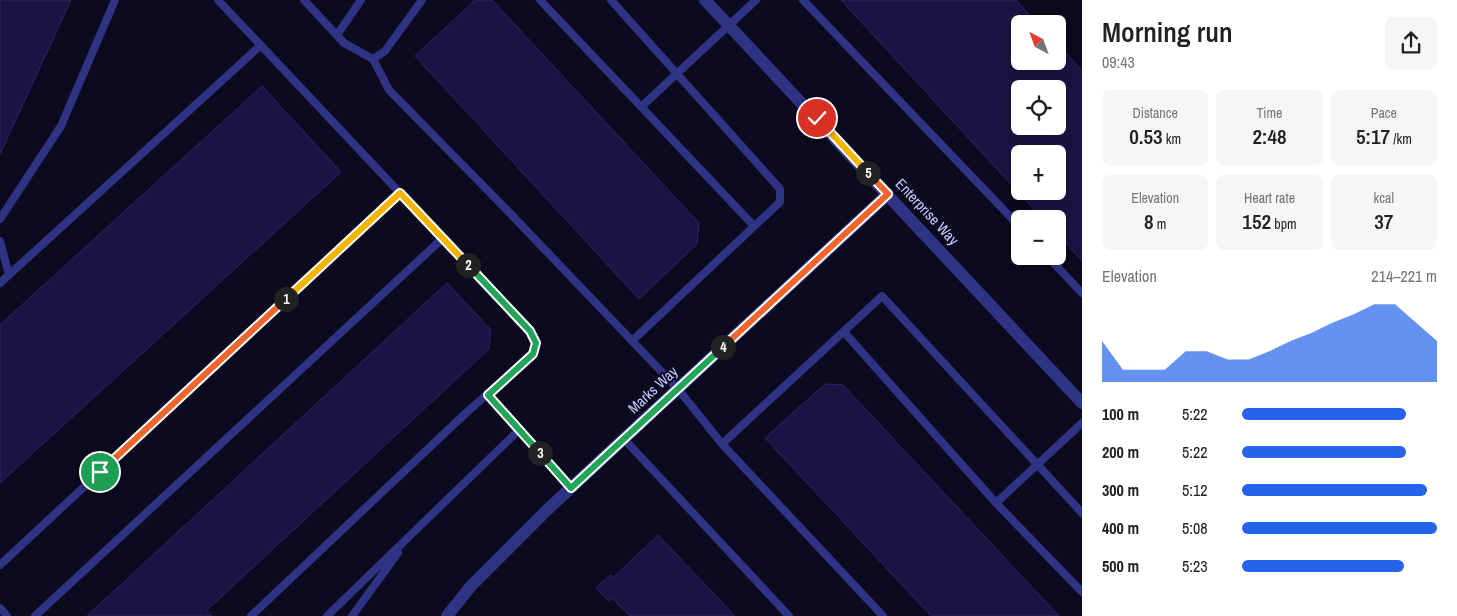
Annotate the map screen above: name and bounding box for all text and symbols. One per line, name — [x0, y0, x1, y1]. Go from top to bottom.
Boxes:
text: Morning run — [1102, 13, 1233, 51]
north arrow — [1011, 15, 1066, 70]
map controls — [1011, 15, 1066, 265]
button: share — [1385, 17, 1437, 69]
text: 09:43 — [1102, 51, 1135, 73]
button: locate — [1011, 80, 1066, 135]
pin — [796, 97, 838, 139]
icon: check — [803, 104, 831, 132]
text: Distance — [1133, 104, 1178, 122]
text: Time — [1257, 104, 1282, 122]
text: Pace — [1371, 104, 1397, 122]
text: 0.53 — [1129, 122, 1163, 151]
text: 2:48 — [1252, 122, 1287, 151]
text: 5:17 — [1356, 122, 1390, 151]
text: km — [1163, 130, 1181, 148]
text: /km — [1390, 130, 1412, 148]
button: + — [1011, 145, 1066, 200]
pin: 5 — [856, 160, 880, 186]
text: 5 — [865, 164, 872, 182]
street label: Enterprise Way — [891, 174, 964, 250]
text: Elevation — [1131, 189, 1179, 207]
text: Heart rate — [1244, 189, 1295, 207]
text: kcal — [1374, 189, 1394, 207]
text: 8 — [1144, 207, 1154, 236]
text: 152 — [1242, 207, 1271, 236]
text: 37 — [1374, 207, 1393, 236]
button: − — [1011, 210, 1066, 265]
text: m — [1154, 215, 1166, 233]
text: bpm — [1271, 215, 1297, 233]
pin: 2 — [456, 252, 480, 278]
text: 2 — [465, 256, 472, 274]
text: Elevation — [1102, 265, 1157, 287]
text: 214–221 m — [1371, 265, 1437, 287]
pin: 1 — [274, 286, 298, 312]
text: 1 — [283, 290, 290, 308]
pin: 4 — [710, 334, 736, 360]
text: 4 — [720, 338, 727, 356]
street label: Marks Way — [623, 361, 683, 418]
text: 100 m — [1102, 403, 1139, 425]
text: 5:22 — [1182, 403, 1208, 425]
pin: 3 — [528, 440, 552, 466]
text: 200 m — [1102, 441, 1139, 463]
text: 5:22 — [1182, 441, 1208, 463]
text: 3 — [537, 444, 544, 462]
pin — [79, 451, 121, 493]
icon: arrive — [86, 458, 114, 486]
text: 300 m — [1102, 479, 1139, 501]
text: 5:12 — [1182, 479, 1208, 501]
text: 400 m — [1102, 517, 1139, 539]
text: 5:08 — [1182, 517, 1208, 539]
text: 500 m — [1102, 555, 1139, 577]
text: 5:23 — [1182, 555, 1208, 577]

